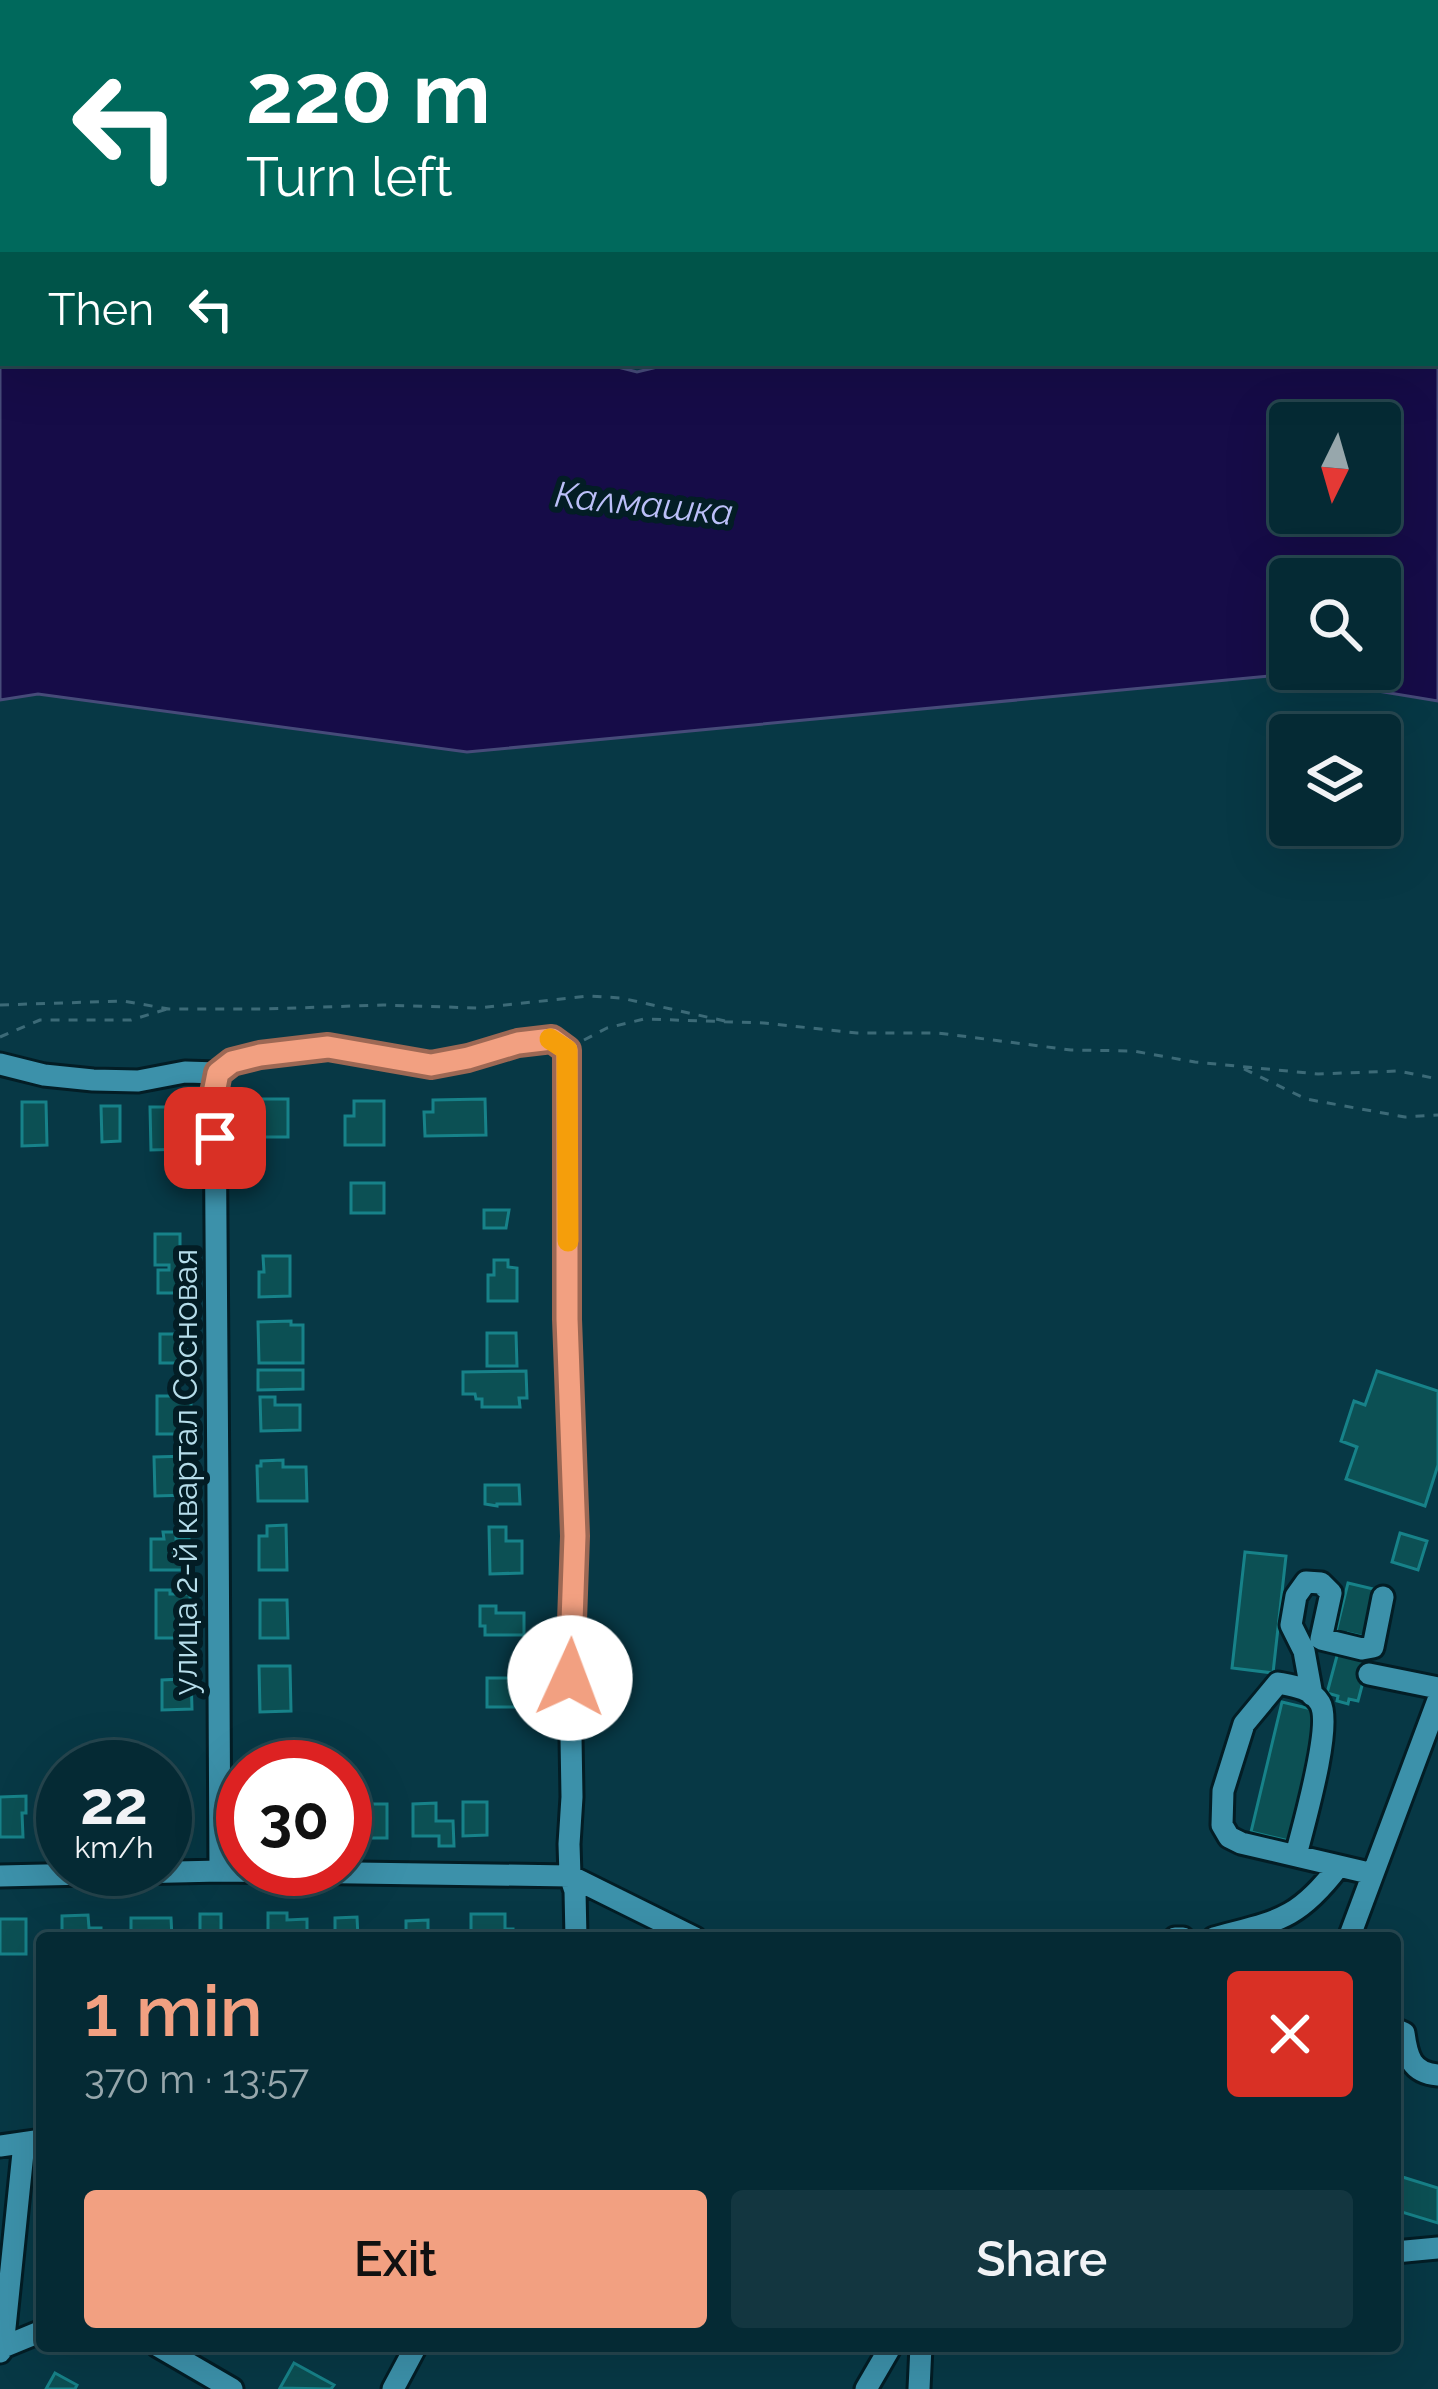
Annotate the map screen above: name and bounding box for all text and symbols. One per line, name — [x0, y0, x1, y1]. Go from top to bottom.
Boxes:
text: 220 m — [246, 44, 491, 143]
icon: left — [48, 48, 204, 204]
text: Turn left — [246, 145, 453, 209]
icon: left — [178, 276, 244, 342]
text: Then — [48, 283, 154, 336]
north arrow — [1269, 402, 1401, 534]
map controls — [1269, 402, 1401, 846]
water label: Калмашка — [553, 473, 735, 533]
button: search — [1269, 558, 1401, 690]
button: layers — [1269, 714, 1401, 846]
pin — [164, 1087, 266, 1189]
icon: arrive — [182, 1105, 248, 1171]
street label: улица 2-й квартал Сосновая — [166, 1249, 205, 1695]
position arrow — [507, 1615, 633, 1741]
speed limit sign: 30 — [216, 1740, 372, 1896]
text: 22 — [80, 1768, 148, 1838]
text: km/h — [74, 1830, 154, 1865]
text: 1 min — [84, 1968, 263, 2053]
button: close — [1227, 1971, 1353, 2097]
text: 370 m · 13:57 — [84, 2056, 309, 2102]
button: Exit — [84, 2190, 707, 2328]
button: Share — [731, 2190, 1353, 2328]

